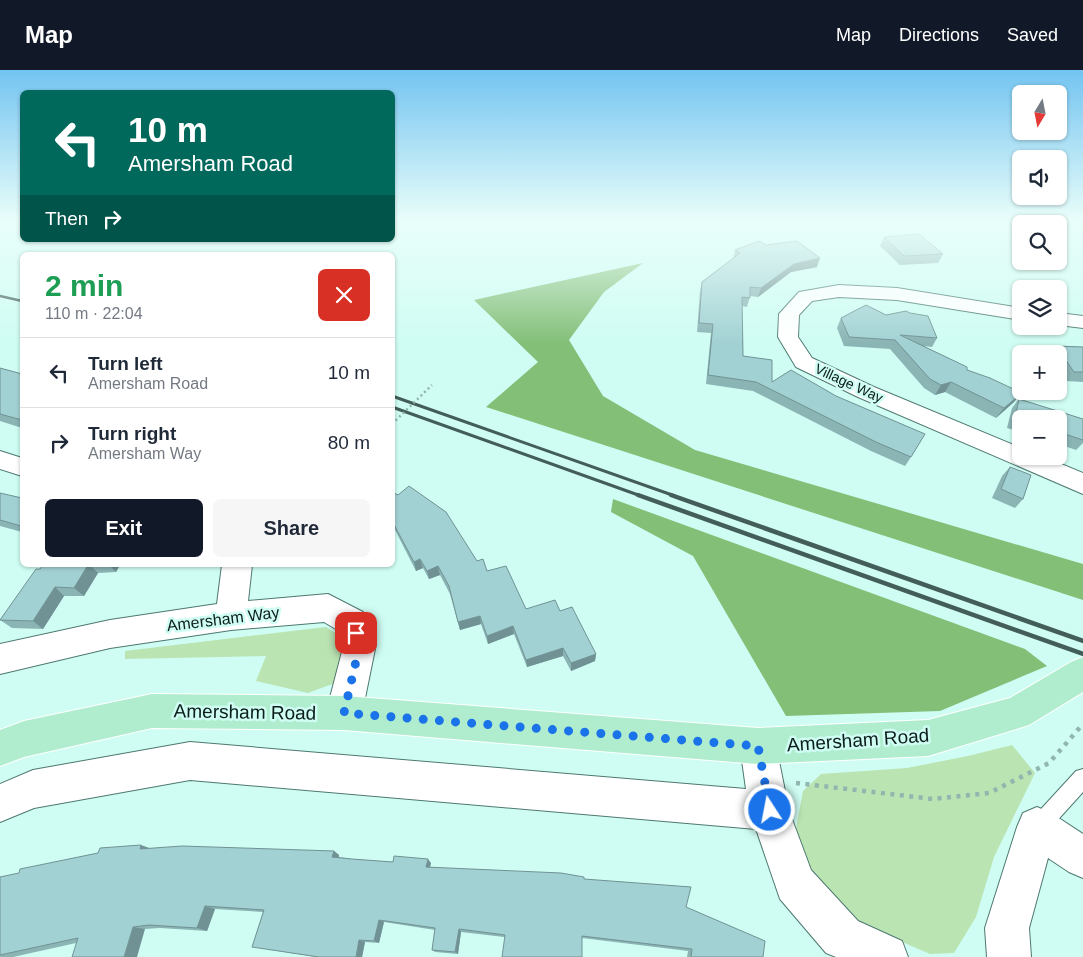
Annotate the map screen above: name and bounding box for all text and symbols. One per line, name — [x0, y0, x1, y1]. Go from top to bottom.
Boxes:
text: Map — [25, 21, 73, 48]
text: Map — [836, 25, 871, 45]
text: Directions — [899, 25, 979, 45]
text: Saved — [1007, 25, 1058, 45]
north arrow — [1012, 85, 1068, 140]
map controls — [1012, 85, 1067, 465]
icon: left — [45, 110, 110, 175]
text: 10 m — [128, 110, 208, 149]
button: sound — [1012, 150, 1067, 205]
text: Amersham Road — [128, 151, 293, 176]
icon: right — [98, 205, 126, 233]
text: Then — [45, 208, 88, 229]
button: search — [1012, 215, 1067, 270]
text: 2 min — [45, 269, 123, 302]
button: close — [318, 269, 370, 321]
button: layers — [1012, 280, 1067, 335]
text: 110 m · 22:04 — [45, 305, 143, 322]
button: + — [1012, 345, 1067, 400]
text: Turn left — [88, 353, 163, 374]
icon: left — [45, 359, 73, 387]
street label: Village Way — [812, 360, 886, 406]
text: 10 m — [328, 362, 370, 383]
text: Amersham Road — [88, 375, 208, 392]
button: − — [1012, 410, 1067, 465]
text: Turn right — [88, 423, 176, 444]
icon: right — [45, 429, 73, 457]
text: 80 m — [328, 432, 370, 453]
text: Amersham Way — [88, 445, 201, 462]
button: Exit — [45, 499, 203, 557]
button: Share — [213, 499, 370, 557]
street label: Amersham Way — [166, 604, 280, 634]
pin — [335, 612, 377, 654]
icon: arrive — [342, 619, 370, 647]
street label: Amersham Road — [174, 700, 316, 724]
street label: Amersham Road — [786, 725, 930, 755]
position arrow — [743, 783, 795, 835]

